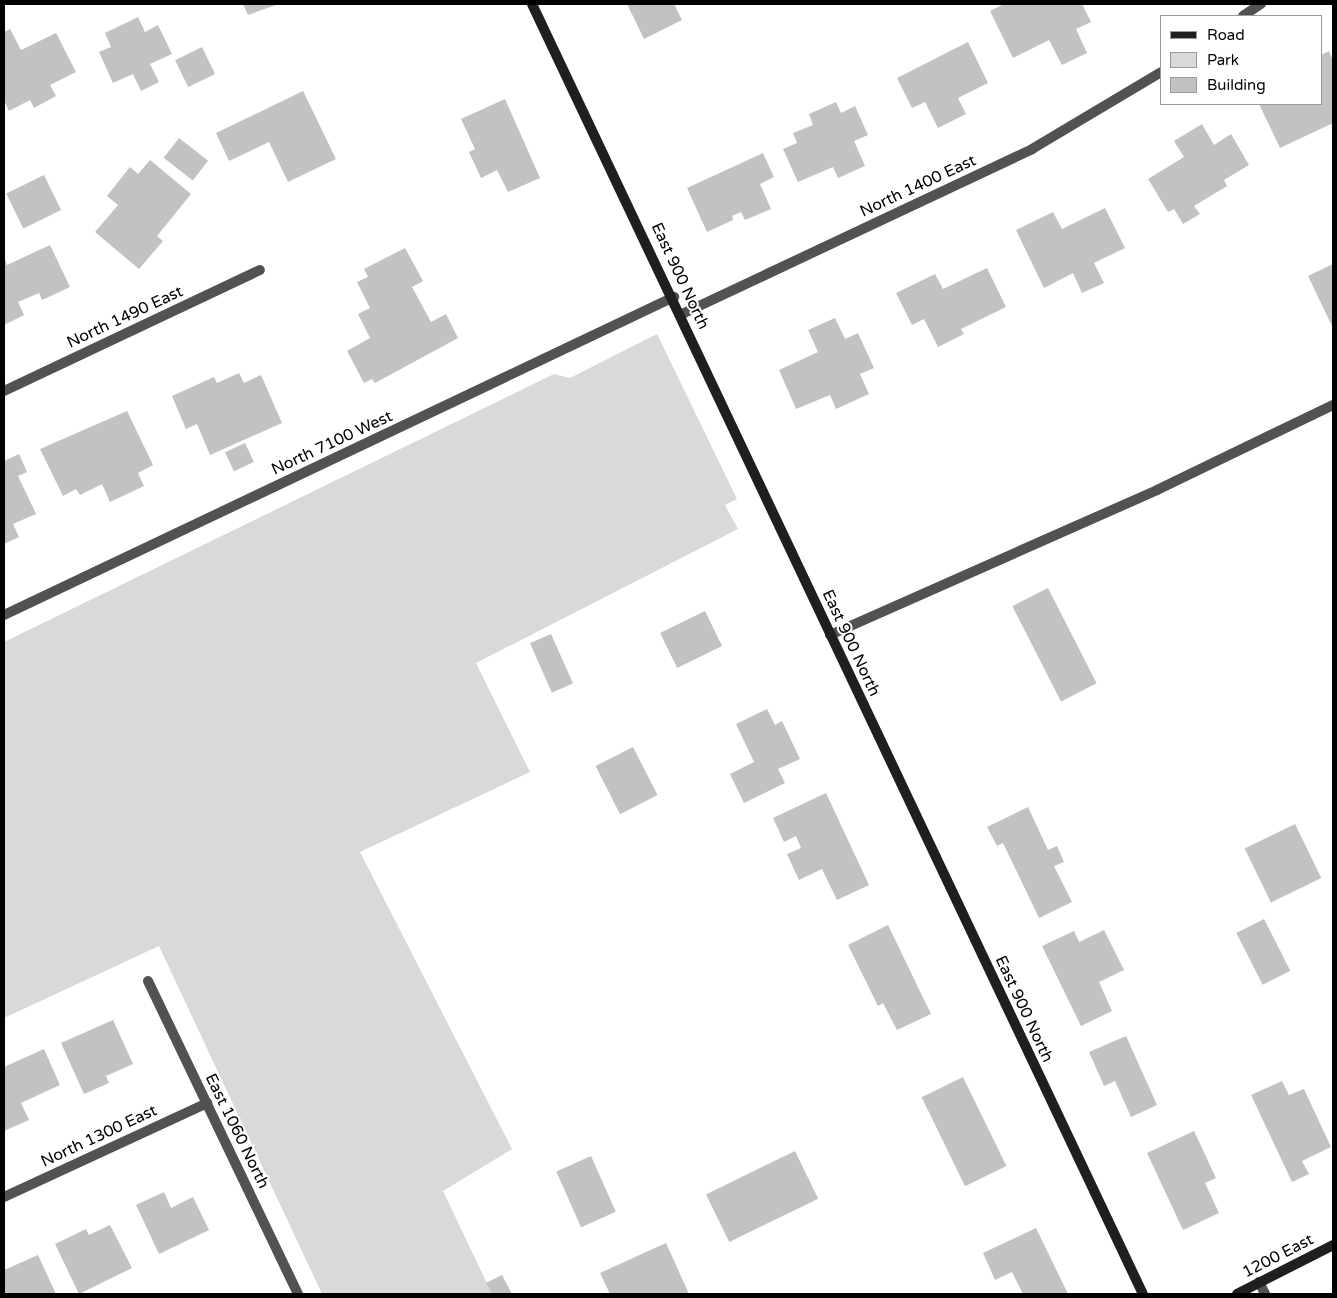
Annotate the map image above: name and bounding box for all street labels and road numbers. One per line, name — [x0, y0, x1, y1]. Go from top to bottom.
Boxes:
street label: North 1400 East — [857, 151, 979, 221]
street label: East 900 North — [647, 220, 713, 332]
street label: North 1490 East — [64, 282, 186, 352]
street label: North 7100 West — [269, 407, 395, 479]
street label: East 900 North — [818, 587, 884, 699]
street label: East 900 North — [991, 953, 1057, 1065]
street label: East 1060 North — [201, 1070, 273, 1192]
street label: North 1300 East — [38, 1101, 160, 1171]
street label: 1200 East — [1239, 1230, 1317, 1282]

